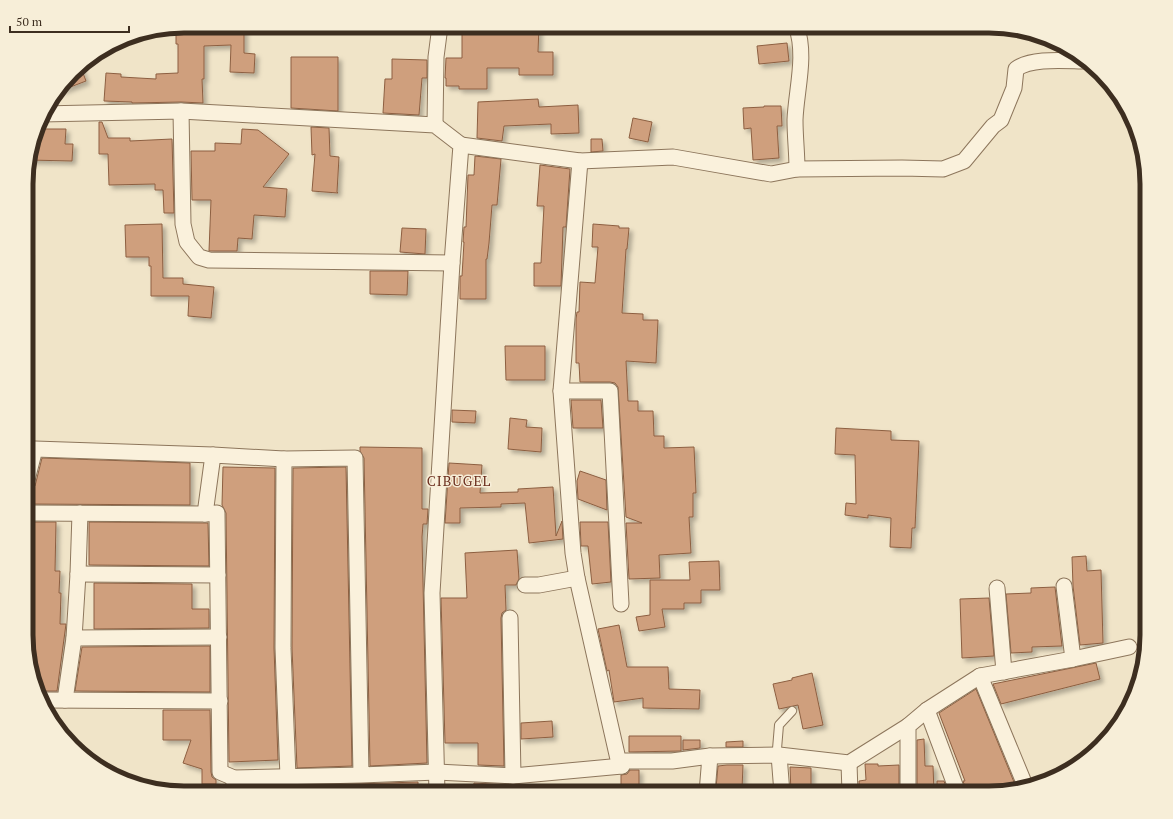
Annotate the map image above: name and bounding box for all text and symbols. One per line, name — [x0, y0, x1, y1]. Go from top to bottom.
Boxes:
scale bar — [10, 8, 129, 34]
text: 50 m — [16, 14, 43, 29]
district label: CIBUGEL — [427, 471, 491, 490]

